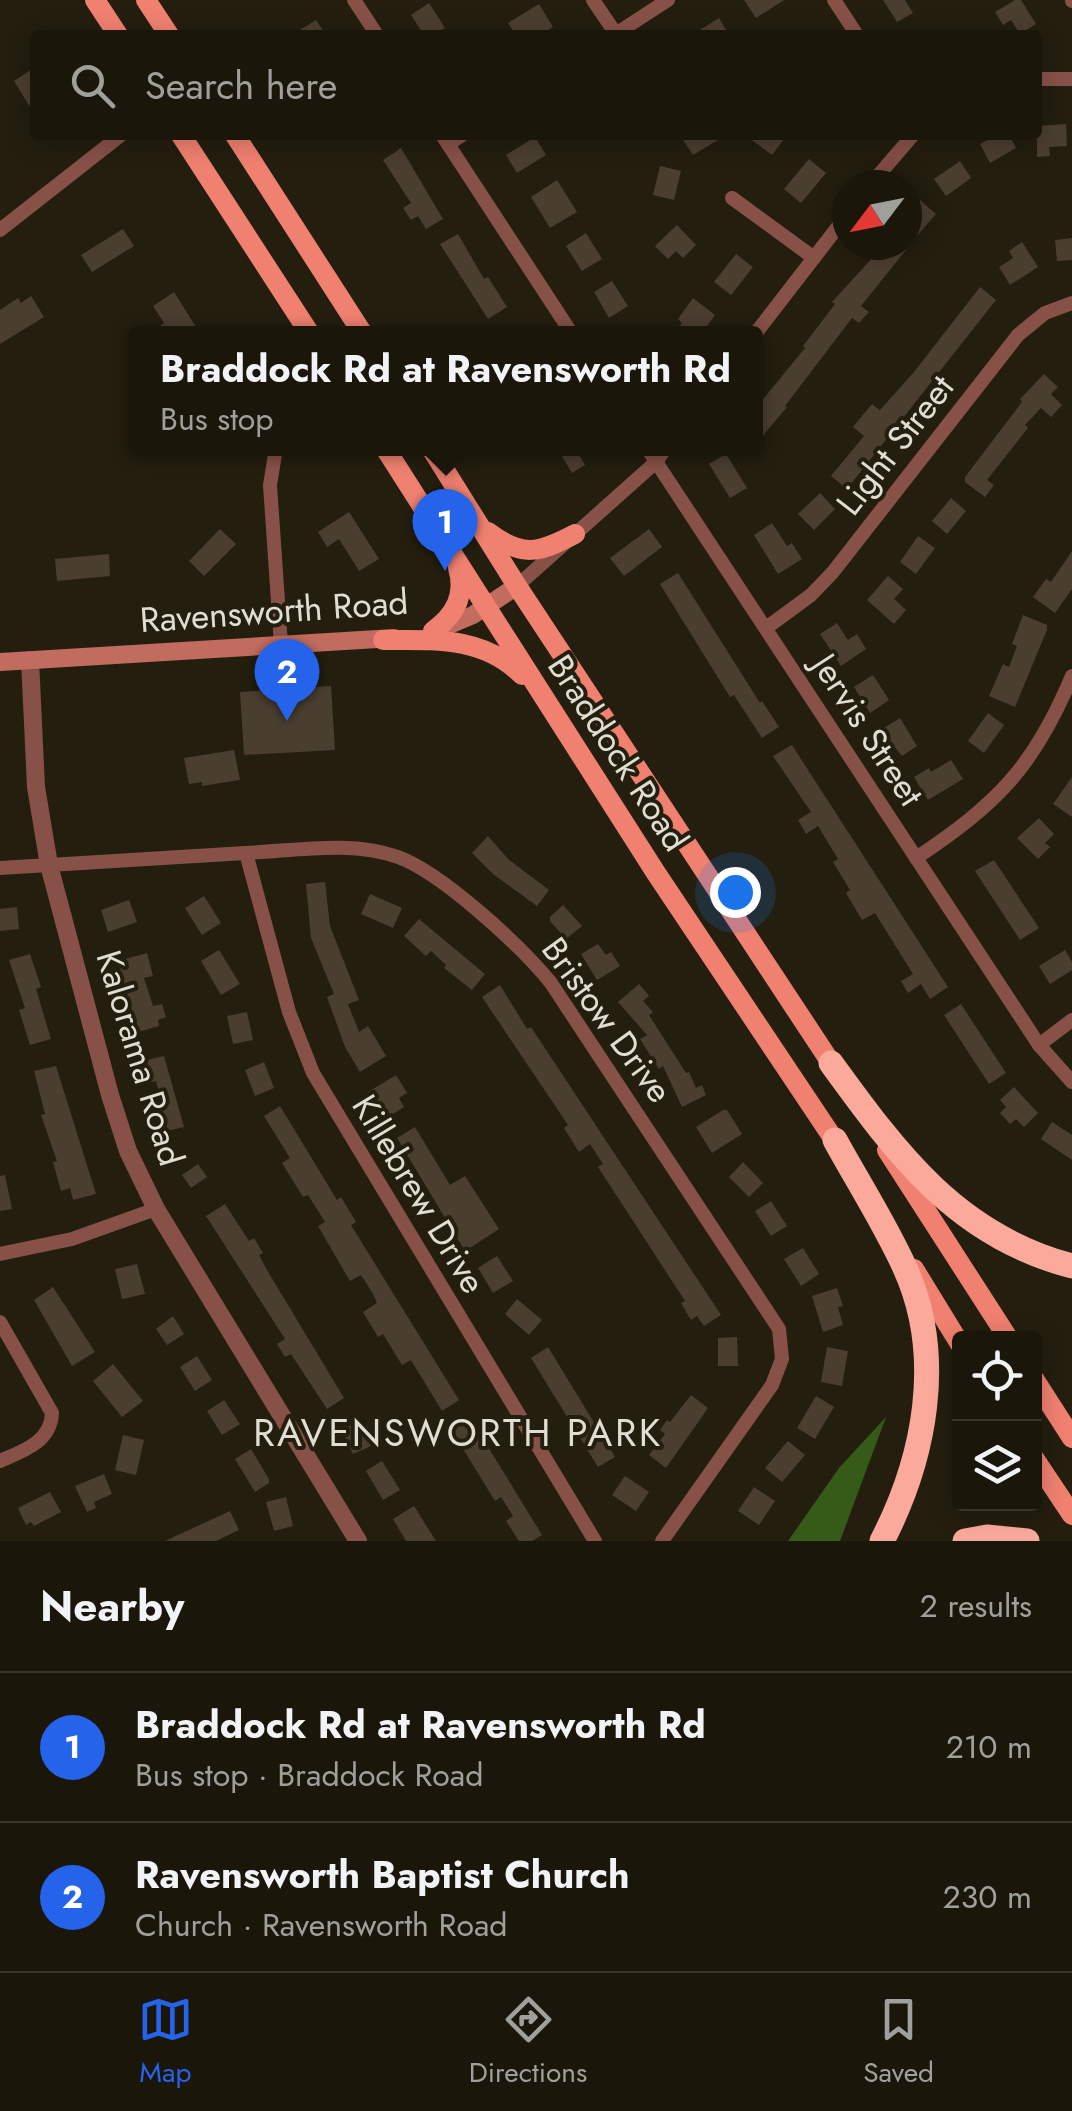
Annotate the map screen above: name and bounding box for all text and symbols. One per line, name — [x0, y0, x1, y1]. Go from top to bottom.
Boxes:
search box — [30, 30, 1042, 140]
icon: search — [65, 58, 120, 113]
text: Search here — [145, 58, 337, 113]
north arrow — [832, 170, 922, 260]
popup — [128, 326, 763, 456]
text: Braddock Rd at Ravensworth Rd — [160, 341, 731, 396]
street label: Light Street — [824, 364, 966, 526]
text: Bus stop — [160, 396, 274, 442]
pin: 1 — [412, 488, 478, 571]
street label: Ravensworth Road — [138, 577, 410, 645]
pin: 2 — [254, 638, 320, 721]
street label: Jervis Street — [798, 641, 936, 816]
street label: Braddock Road — [536, 645, 700, 861]
your location — [710, 867, 761, 918]
street label: Bristow Drive — [530, 927, 684, 1113]
street label: Kalorama Road — [84, 944, 196, 1172]
street label: Killebrew Drive — [340, 1085, 498, 1303]
map controls — [952, 1331, 1042, 1511]
button: locate — [952, 1331, 1042, 1421]
district label: RAVENSWORTH PARK — [253, 1405, 663, 1460]
button: layers — [952, 1421, 1042, 1511]
text: Nearby — [40, 1576, 184, 1637]
text: 2 results — [920, 1583, 1032, 1629]
text: Braddock Rd at Ravensworth Rd — [135, 1697, 706, 1752]
text: 1 — [64, 1724, 81, 1770]
text: 210 m — [946, 1724, 1032, 1770]
text: Bus stop · Braddock Road — [135, 1752, 483, 1798]
text: Ravensworth Baptist Church — [135, 1847, 630, 1902]
text: 2 — [62, 1874, 83, 1920]
text: 230 m — [943, 1874, 1032, 1920]
text: Church · Ravensworth Road — [135, 1902, 508, 1948]
tab: Map — [138, 1992, 193, 2093]
tab: Directions — [469, 1992, 587, 2093]
tab: Saved — [863, 1992, 934, 2093]

